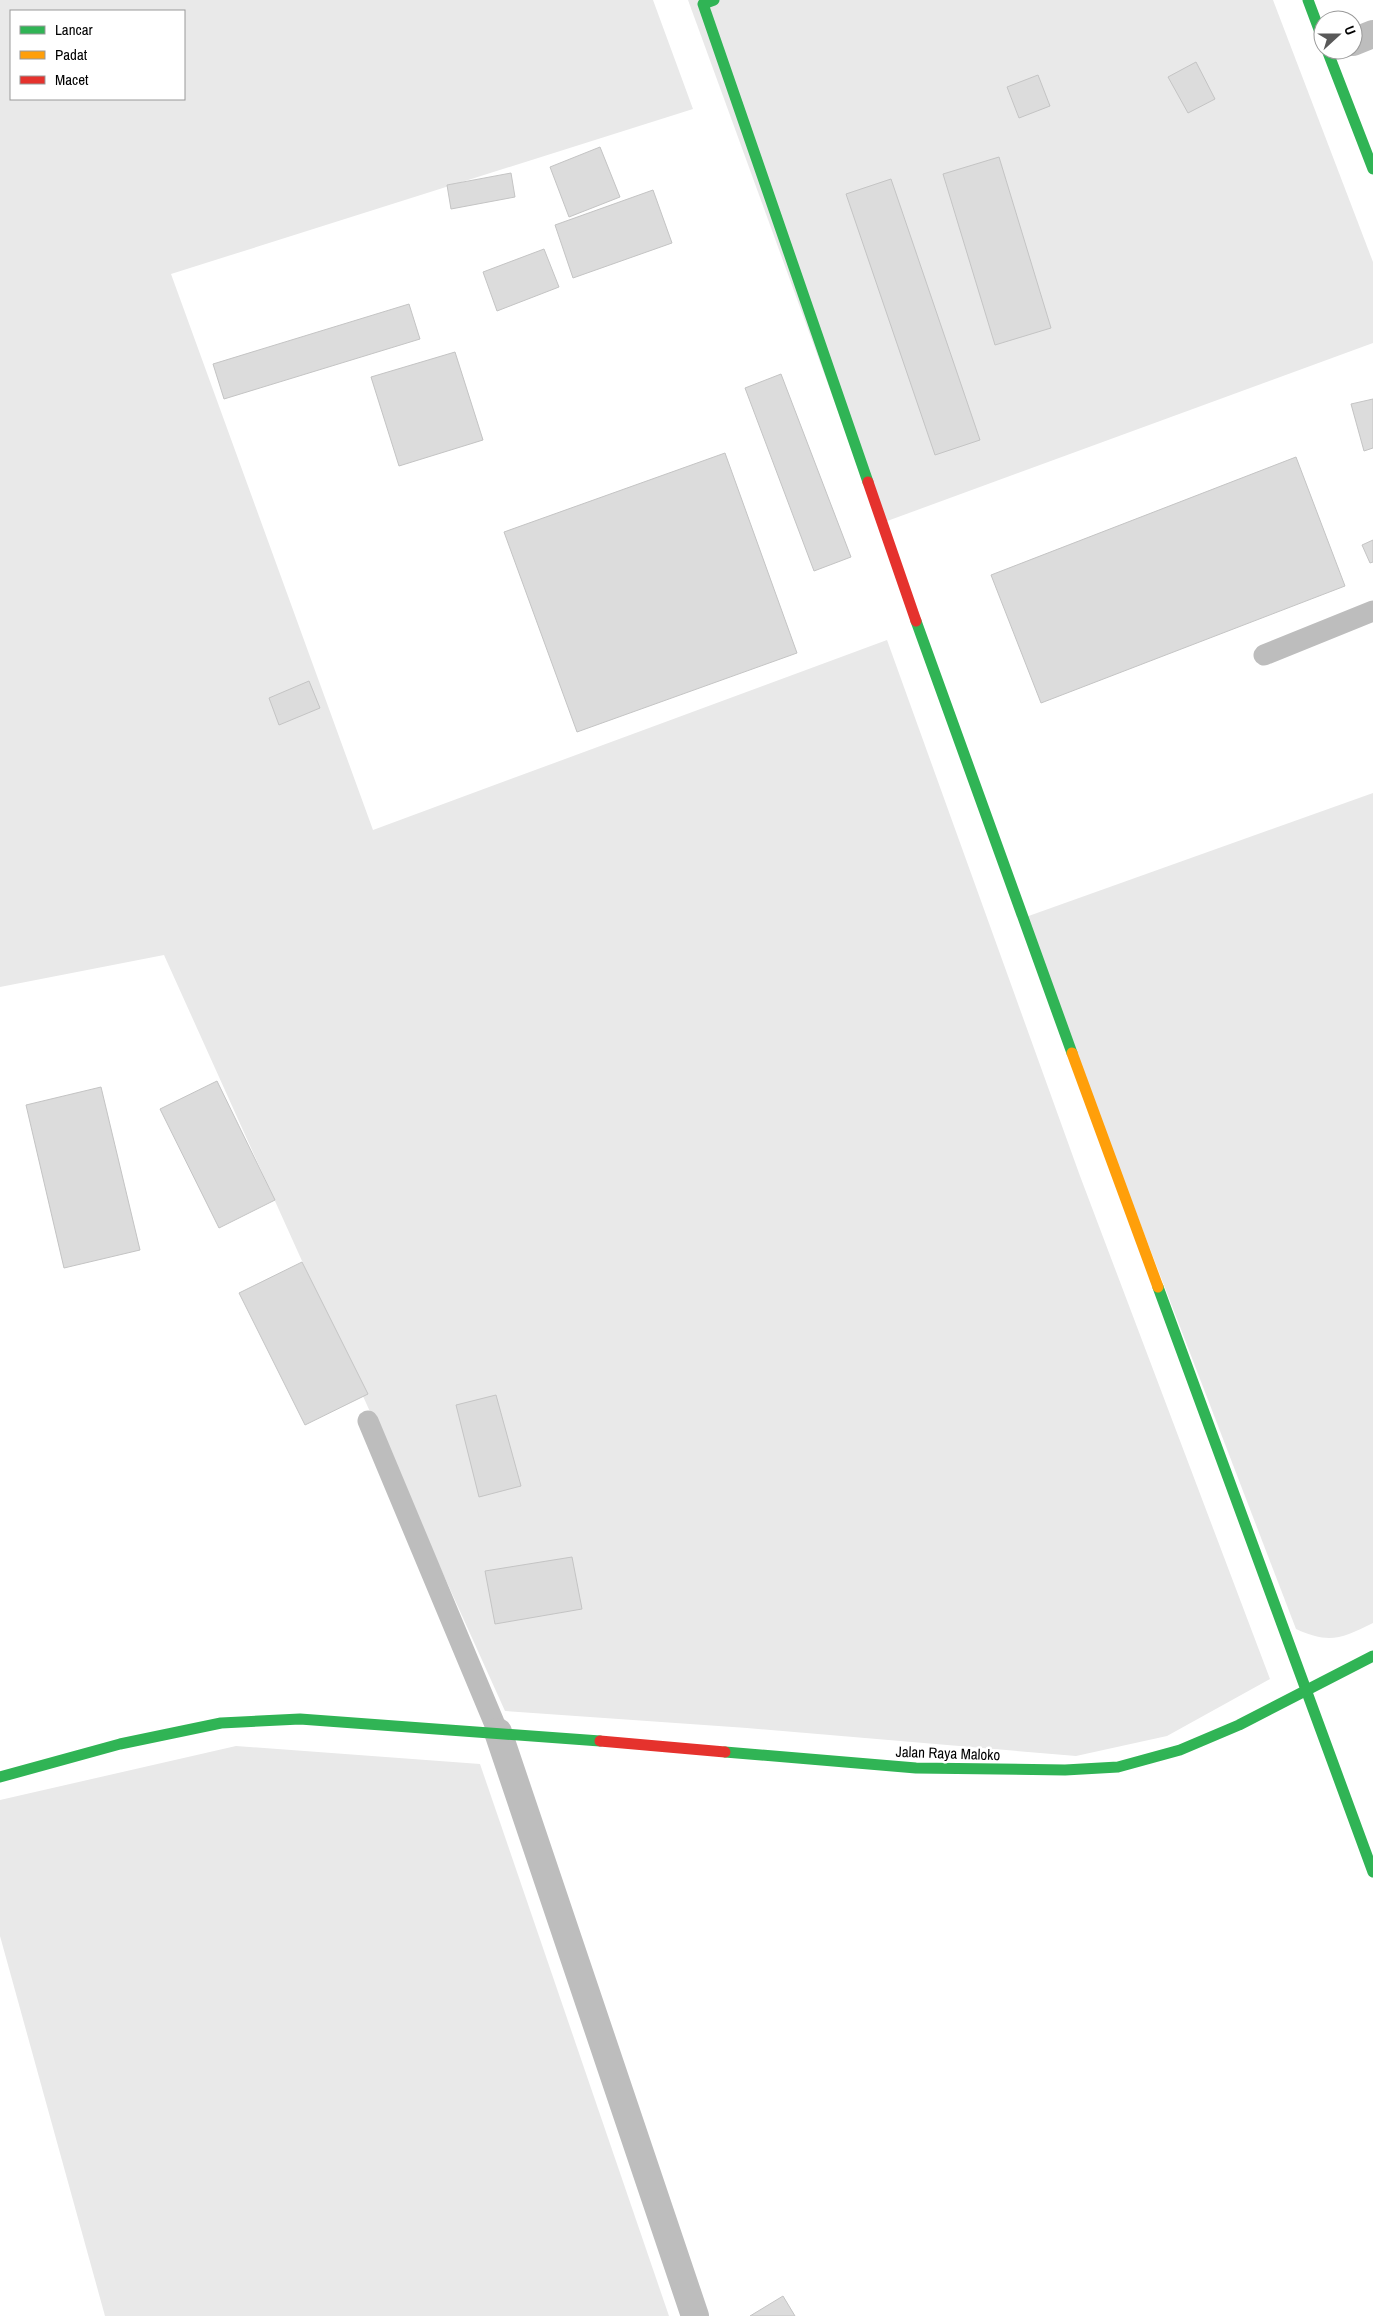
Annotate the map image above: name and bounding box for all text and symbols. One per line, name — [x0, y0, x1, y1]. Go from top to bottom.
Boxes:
legend — [10, 10, 185, 100]
north arrow — [1313, 10, 1363, 60]
text: Lancar — [55, 19, 93, 40]
text: U — [1340, 23, 1360, 37]
text: Padat — [55, 44, 88, 65]
text: Macet — [55, 69, 89, 90]
street label: Jalan Raya Maloko — [895, 1741, 1001, 1765]

